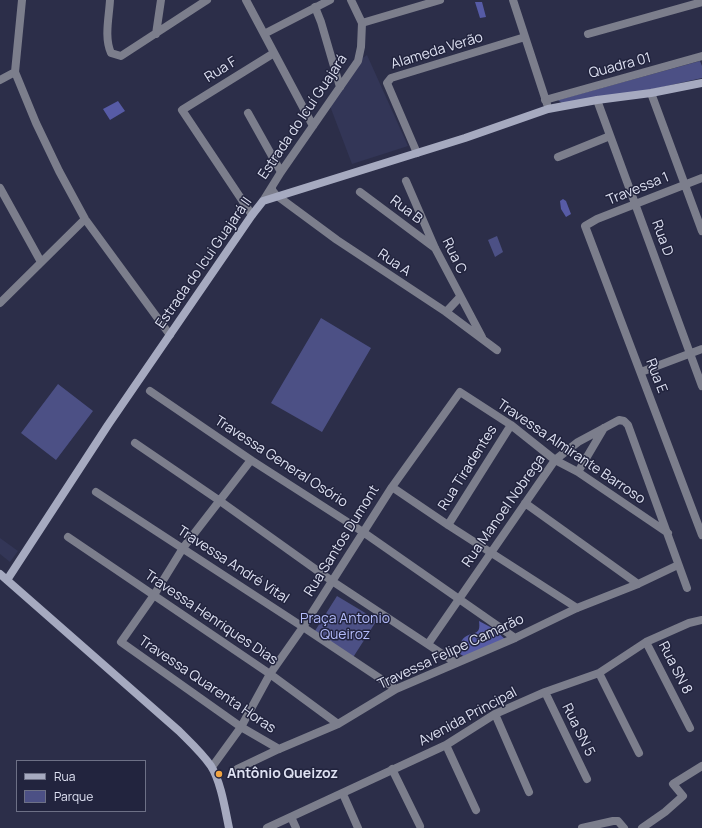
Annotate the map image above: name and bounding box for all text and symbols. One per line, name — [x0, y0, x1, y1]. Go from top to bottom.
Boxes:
street label: Alameda Verão — [389, 29, 485, 73]
street label: Quadra 01 — [587, 50, 653, 82]
street label: Estrada do Icuí Guajará — [255, 51, 351, 183]
street label: Rua F — [202, 54, 240, 86]
street label: Travessa 1 — [604, 169, 672, 209]
street label: Rua B — [386, 192, 426, 228]
street label: Estrada do Icui Guajará II — [152, 194, 256, 332]
street label: Rua D — [648, 218, 676, 258]
street label: Rua C — [438, 235, 470, 277]
street label: Rua A — [374, 246, 414, 280]
street label: Rua E — [642, 356, 670, 396]
street label: Travessa Almirante Barroso — [494, 396, 648, 508]
street label: Travessa General Osório — [211, 413, 351, 511]
street label: Rua Tiradentes — [435, 422, 501, 514]
street label: Rua Manoel Nobrega — [459, 452, 549, 570]
street label: Rua Santos Dumont — [301, 482, 383, 600]
street label: Travessa André Vital — [174, 523, 292, 607]
street label: Travessa Henriques Dias — [141, 567, 281, 669]
park label: Praça Antonio Queiroz — [300, 611, 390, 644]
street label: Travessa Felipe Camarão — [375, 611, 527, 693]
street label: Travessa Quarenta Horas — [135, 633, 279, 737]
street label: Rua SN 8 — [655, 639, 695, 697]
street label: Avenida Principal — [416, 684, 520, 750]
street label: Rua SN 5 — [558, 701, 598, 759]
legend — [16, 760, 146, 812]
place label: Antônio Queizoz — [227, 766, 338, 782]
text: Rua — [54, 768, 75, 785]
marker: Antônio Queizoz — [214, 769, 224, 779]
text: Parque — [54, 788, 93, 805]

